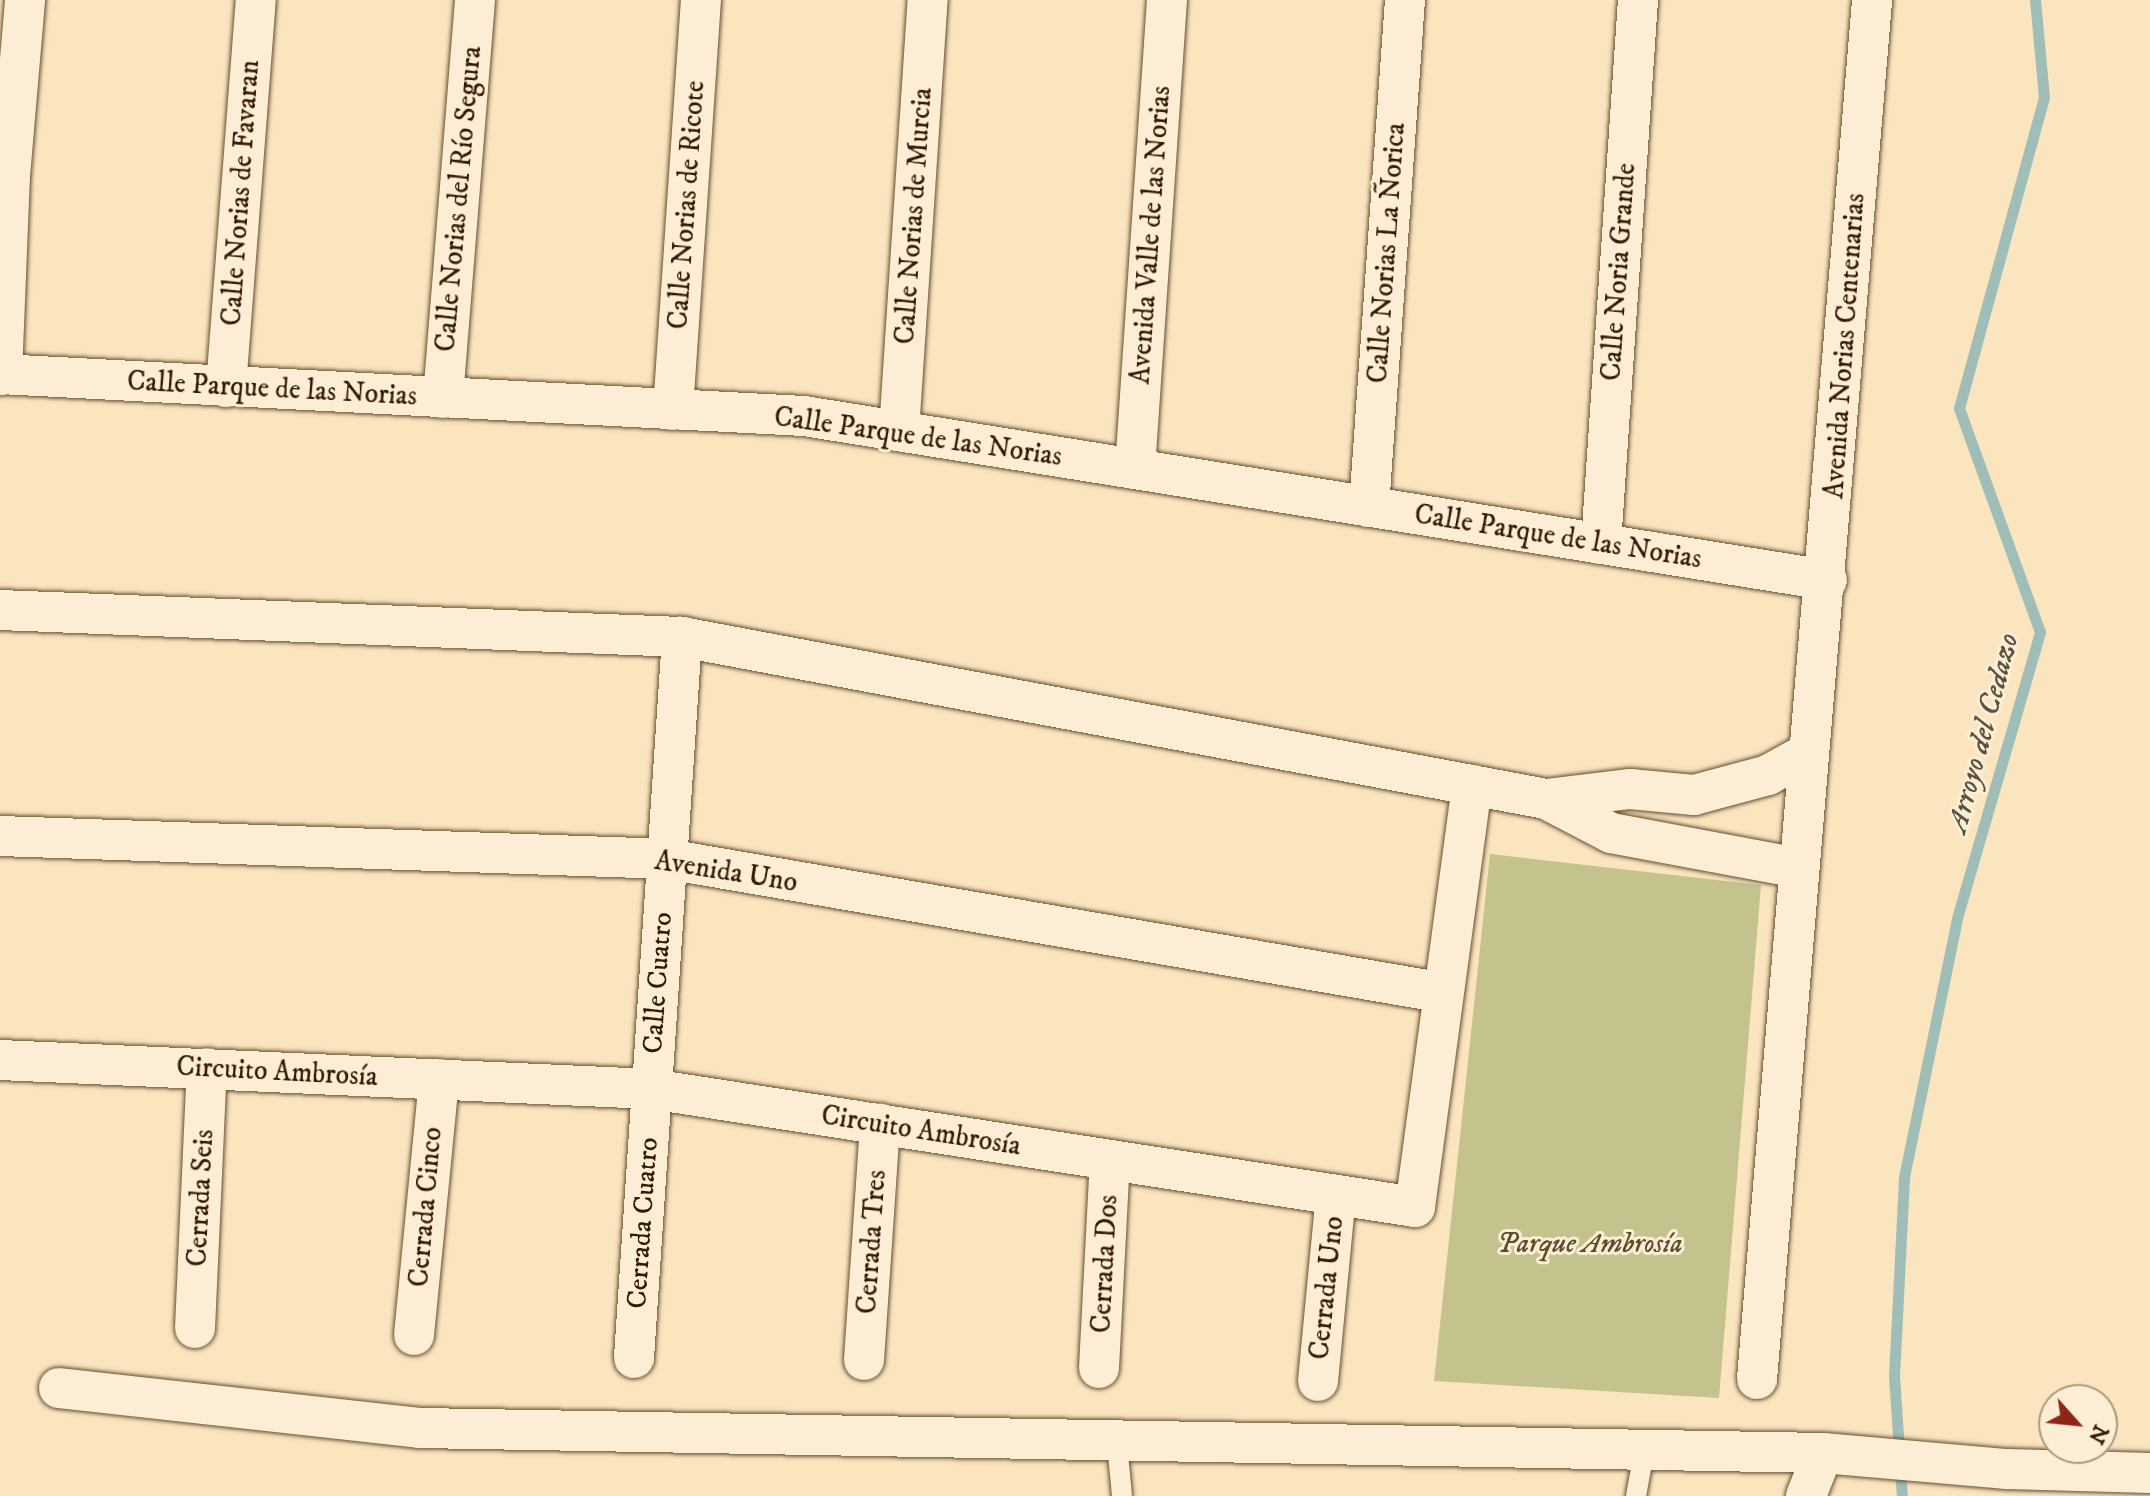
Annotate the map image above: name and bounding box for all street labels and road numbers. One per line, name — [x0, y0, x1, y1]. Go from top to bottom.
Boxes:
street label: Calle Norias del Río Segura — [429, 45, 489, 353]
street label: Calle Norias de Favaran — [215, 59, 267, 327]
street label: Calle Norias de Ricote — [662, 79, 712, 331]
street label: Avenida Valle de las Norias — [1124, 85, 1178, 385]
street label: Calle Norias de Murcia — [888, 86, 940, 346]
street label: Calle Norias La Ñorica — [1361, 122, 1413, 384]
street label: Calle Noria Grande — [1595, 162, 1643, 382]
street label: Avenida Norias Centenarias — [1818, 192, 1872, 500]
street label: Calle Parque de las Norias — [126, 365, 418, 413]
street label: Calle Parque de las Norias — [772, 400, 1064, 474]
street label: Calle Parque de las Norias — [1412, 498, 1704, 576]
street label: Avenida Uno — [652, 844, 800, 900]
street label: Calle Cuatro — [636, 911, 680, 1055]
street label: Circuito Ambrosía — [175, 1050, 379, 1094]
street label: Circuito Ambrosía — [819, 1099, 1023, 1163]
street label: Cerrada Cinco — [402, 1125, 450, 1289]
street label: Cerrada Seis — [181, 1128, 221, 1268]
street label: Cerrada Cuatro — [620, 1136, 666, 1310]
street label: Cerrada Tres — [850, 1169, 894, 1315]
street label: Cerrada Dos — [1085, 1194, 1125, 1334]
street label: Cerrada Uno — [1303, 1215, 1351, 1361]

